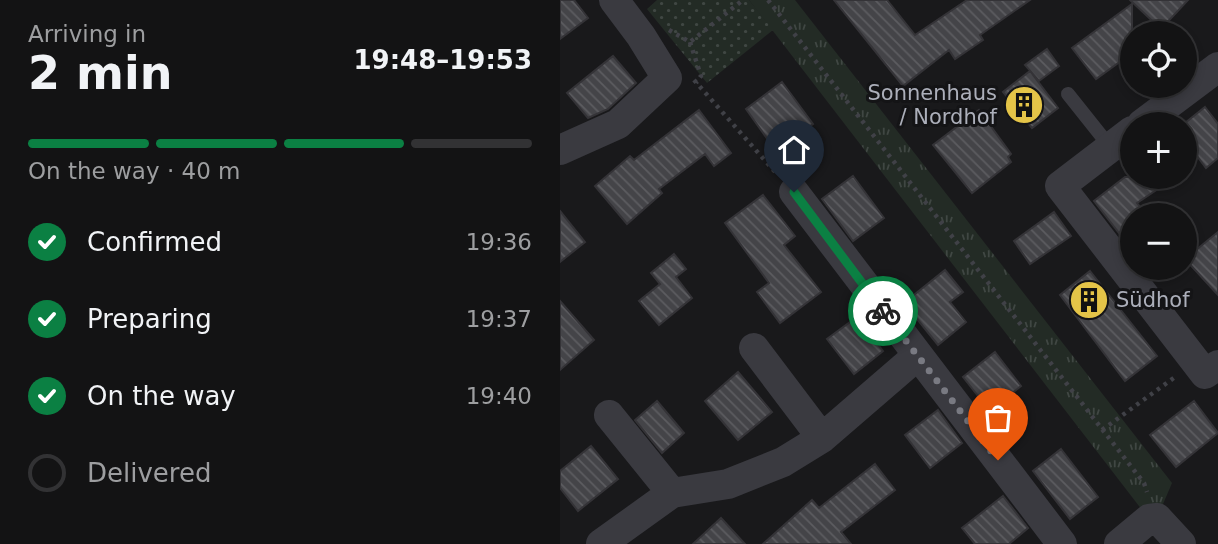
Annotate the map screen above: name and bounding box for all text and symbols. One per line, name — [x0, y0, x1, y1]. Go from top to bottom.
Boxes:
text: Arriving in — [28, 21, 146, 47]
map controls — [1120, 21, 1197, 280]
button: locate — [1120, 21, 1197, 98]
text: 19:48–19:53 — [353, 45, 532, 75]
text: 2 min — [28, 46, 172, 100]
place label: Sonnenhaus / Nordhof — [868, 81, 998, 129]
building icon: Sonnenhaus / Nordhof — [1003, 84, 1045, 126]
button: + — [1120, 112, 1197, 189]
pin — [764, 120, 824, 192]
icon: home — [775, 131, 813, 169]
text: On the way · 40 m — [28, 158, 240, 184]
button: − — [1120, 203, 1197, 280]
icon: check — [28, 223, 66, 261]
text: Confirmed — [87, 227, 222, 257]
text: 19:36 — [466, 229, 532, 255]
courier — [848, 276, 918, 346]
building icon: Südhof — [1068, 279, 1110, 321]
place label: Südhof — [1116, 288, 1190, 312]
icon: bike — [864, 292, 902, 330]
icon: check — [28, 300, 66, 338]
text: Preparing — [87, 304, 212, 334]
text: 19:37 — [466, 306, 532, 332]
icon: check — [28, 377, 66, 415]
text: On the way — [87, 381, 236, 411]
text: 19:40 — [466, 383, 532, 409]
pin — [968, 388, 1028, 460]
icon: bag — [979, 399, 1017, 437]
text: Delivered — [87, 458, 211, 488]

